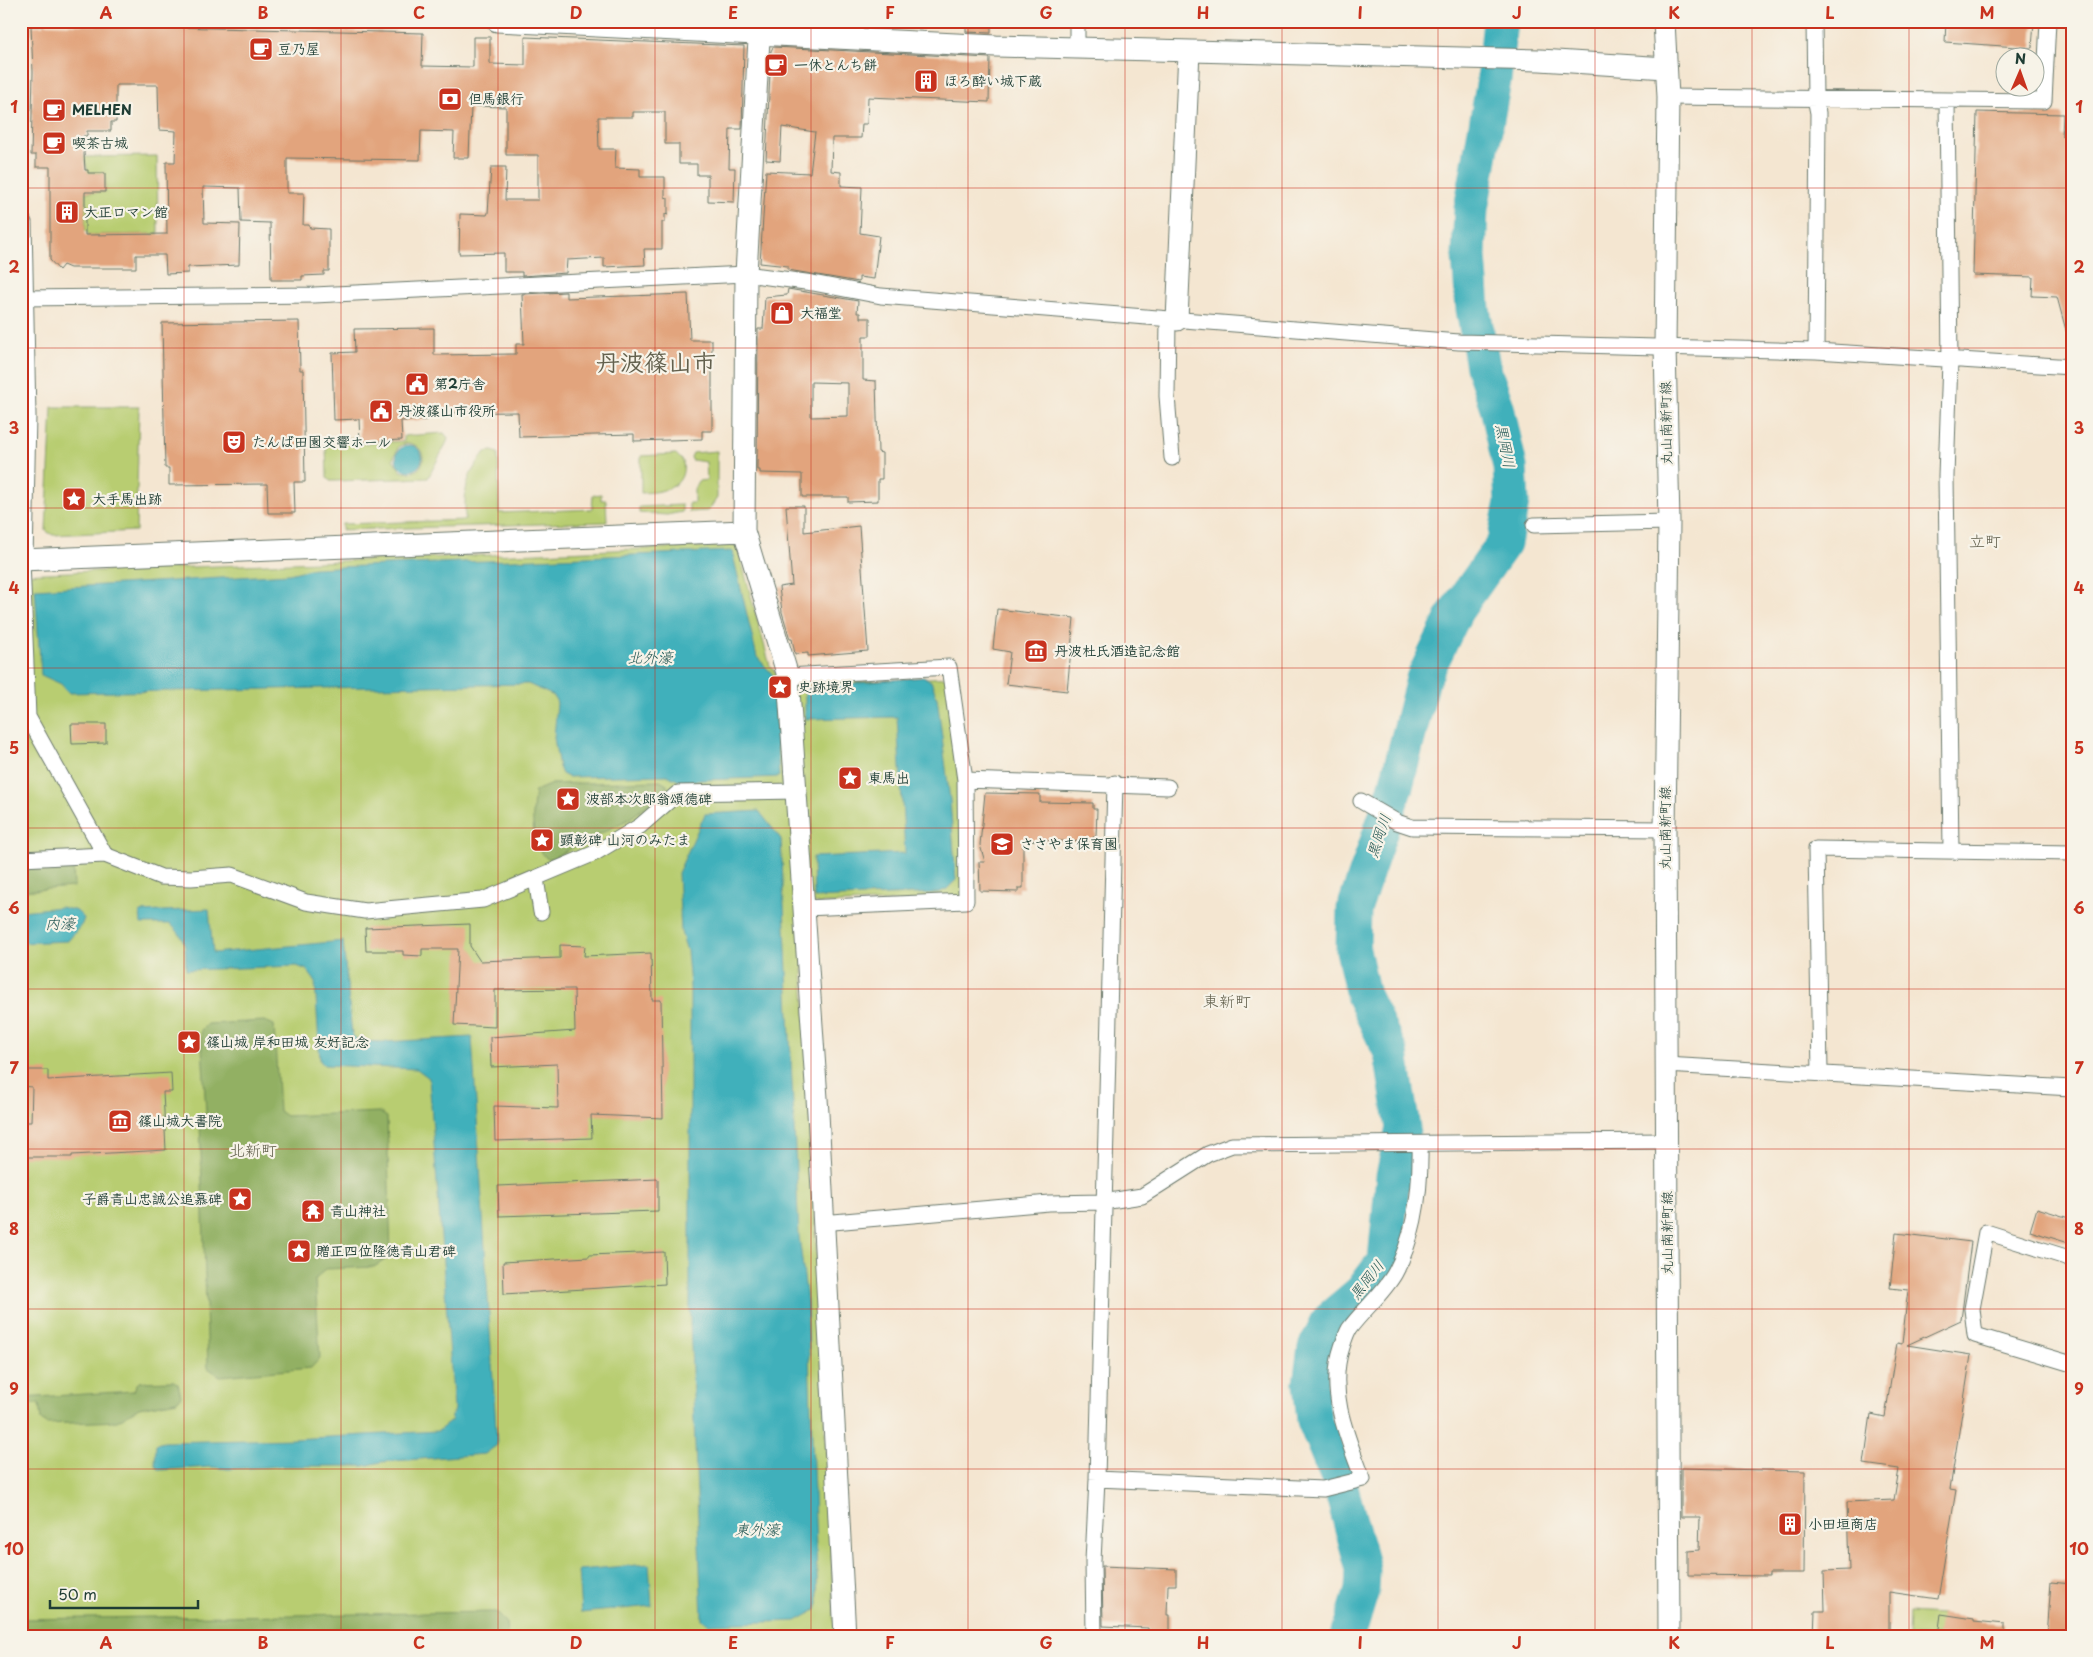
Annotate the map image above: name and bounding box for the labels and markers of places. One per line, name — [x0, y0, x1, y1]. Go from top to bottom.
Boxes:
cafe icon: 豆乃屋 — [248, 36, 274, 62]
place label: 豆乃屋 — [278, 38, 320, 59]
cafe icon: 一休とんち餅 — [763, 52, 789, 78]
place label: 一休とんち餅 — [794, 54, 877, 75]
building icon: ほろ酔い城下蔵 — [913, 68, 939, 94]
place label: ほろ酔い城下蔵 — [944, 70, 1042, 91]
bank icon: 但馬銀行 — [437, 86, 463, 112]
place label: 但馬銀行 — [468, 88, 524, 109]
cafe icon: MELHEN — [41, 97, 67, 123]
place label: MELHEN — [72, 99, 132, 120]
cafe icon: 喫茶古城 — [41, 130, 67, 156]
place label: 喫茶古城 — [72, 132, 128, 153]
building icon: 大正ロマン館 — [54, 199, 80, 225]
place label: 大正ロマン館 — [84, 201, 168, 222]
shop icon: 大福堂 — [769, 300, 795, 326]
place label: 大福堂 — [800, 302, 842, 323]
public building icon: 第2庁舎 — [404, 371, 430, 397]
place label: 第2庁舎 — [434, 373, 486, 394]
public building icon: 丹波篠山市役所 — [368, 398, 394, 424]
place label: 丹波篠山市役所 — [398, 400, 496, 421]
theatre icon: たんば田園交響ホール — [221, 429, 247, 455]
place label: たんば田園交響ホール — [252, 431, 391, 452]
place icon: 大手馬出跡 — [61, 486, 87, 512]
place label: 大手馬出跡 — [92, 488, 162, 509]
museum icon: 丹波杜氏酒造記念館 — [1023, 638, 1049, 664]
place label: 丹波杜氏酒造記念館 — [1054, 640, 1180, 661]
place icon: 史跡境界 — [767, 674, 793, 700]
place label: 史跡境界 — [798, 676, 854, 697]
place icon: 東馬出 — [837, 765, 863, 791]
place label: 東馬出 — [868, 767, 910, 788]
place icon: 波部本次郎翁頌德碑 — [555, 786, 581, 812]
place label: 波部本次郎翁頌德碑 — [586, 788, 712, 809]
place icon: 顕彰碑 山河のみたま — [529, 827, 555, 853]
place label: 顕彰碑 山河のみたま — [560, 829, 691, 850]
school or university icon: ささやま保育園 — [989, 831, 1015, 857]
place label: ささやま保育園 — [1020, 833, 1118, 854]
place icon: 篠山城 岸和田城 友好記念 — [176, 1029, 202, 1055]
place label: 篠山城 岸和田城 友好記念 — [206, 1031, 369, 1052]
museum icon: 篠山城大書院 — [107, 1108, 133, 1134]
place label: 篠山城大書院 — [138, 1110, 222, 1131]
place icon: 子爵青山忠誠公追慕碑 — [227, 1186, 253, 1212]
place label: 子爵青山忠誠公追慕碑 — [82, 1188, 222, 1209]
temple icon: 青山神社 — [300, 1198, 326, 1224]
place label: 青山神社 — [330, 1200, 386, 1221]
place icon: 贈正四位隆徳青山君碑 — [286, 1238, 312, 1264]
place label: 贈正四位隆徳青山君碑 — [316, 1240, 456, 1261]
building icon: 小田垣商店 — [1777, 1511, 1803, 1537]
place label: 小田垣商店 — [1808, 1513, 1878, 1534]

